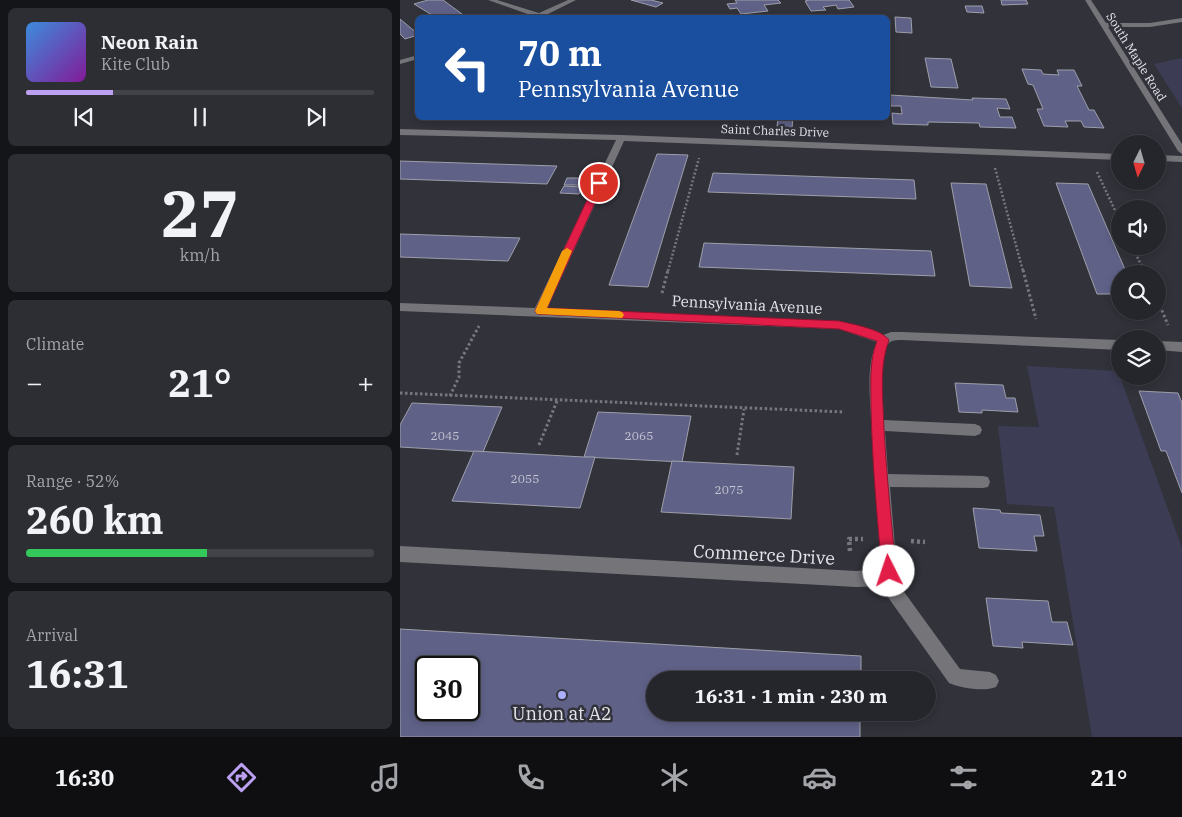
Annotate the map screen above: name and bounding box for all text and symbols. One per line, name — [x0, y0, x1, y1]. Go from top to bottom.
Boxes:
street label: South Maple Road — [1103, 10, 1170, 104]
text: Neon Rain — [101, 30, 198, 54]
text: 70 m — [518, 30, 602, 76]
icon: left — [435, 35, 500, 100]
text: Kite Club — [101, 54, 170, 74]
text: Pennsylvania Avenue — [518, 74, 739, 103]
icon: previous — [70, 103, 98, 131]
icon: pause — [186, 103, 214, 131]
icon: next — [302, 103, 330, 131]
street label: Saint Charles Drive — [721, 121, 829, 140]
north arrow — [1111, 135, 1166, 190]
map controls — [1111, 135, 1166, 385]
pin — [578, 162, 620, 204]
icon: arrive — [585, 169, 613, 197]
text: 27 — [161, 170, 239, 255]
button: sound — [1111, 200, 1166, 255]
text: km/h — [180, 245, 220, 265]
button: search — [1111, 265, 1166, 320]
street label: Pennsylvania Avenue — [671, 291, 823, 318]
button: layers — [1111, 330, 1166, 385]
text: Climate — [26, 334, 84, 354]
text: 21° — [168, 358, 232, 407]
text: − — [26, 364, 43, 401]
text: + — [357, 364, 374, 401]
house number: 2045 — [431, 428, 459, 443]
house number: 2065 — [625, 428, 653, 443]
text: Range · 52% — [26, 471, 119, 491]
house number: 2055 — [511, 471, 539, 486]
house number: 2075 — [715, 482, 743, 497]
text: 260 km — [26, 495, 164, 544]
street label: Commerce Drive — [693, 539, 836, 570]
position arrow — [862, 544, 914, 596]
text: Arrival — [26, 625, 78, 645]
text: 16:31 — [26, 649, 129, 698]
speed limit sign: 30 — [415, 656, 480, 721]
text: 16:31 · 1 min · 230 m — [695, 684, 887, 708]
marker: Union at A2 — [556, 689, 568, 701]
place label: Union at A2 — [512, 702, 612, 725]
icon: directions — [224, 760, 259, 795]
icon: music — [368, 760, 403, 795]
icon: phone — [513, 760, 548, 795]
icon: climate — [657, 760, 692, 795]
icon: car — [802, 760, 837, 795]
icon: filters — [946, 760, 981, 795]
text: 16:30 — [55, 763, 114, 792]
text: 21° — [1090, 763, 1127, 792]

